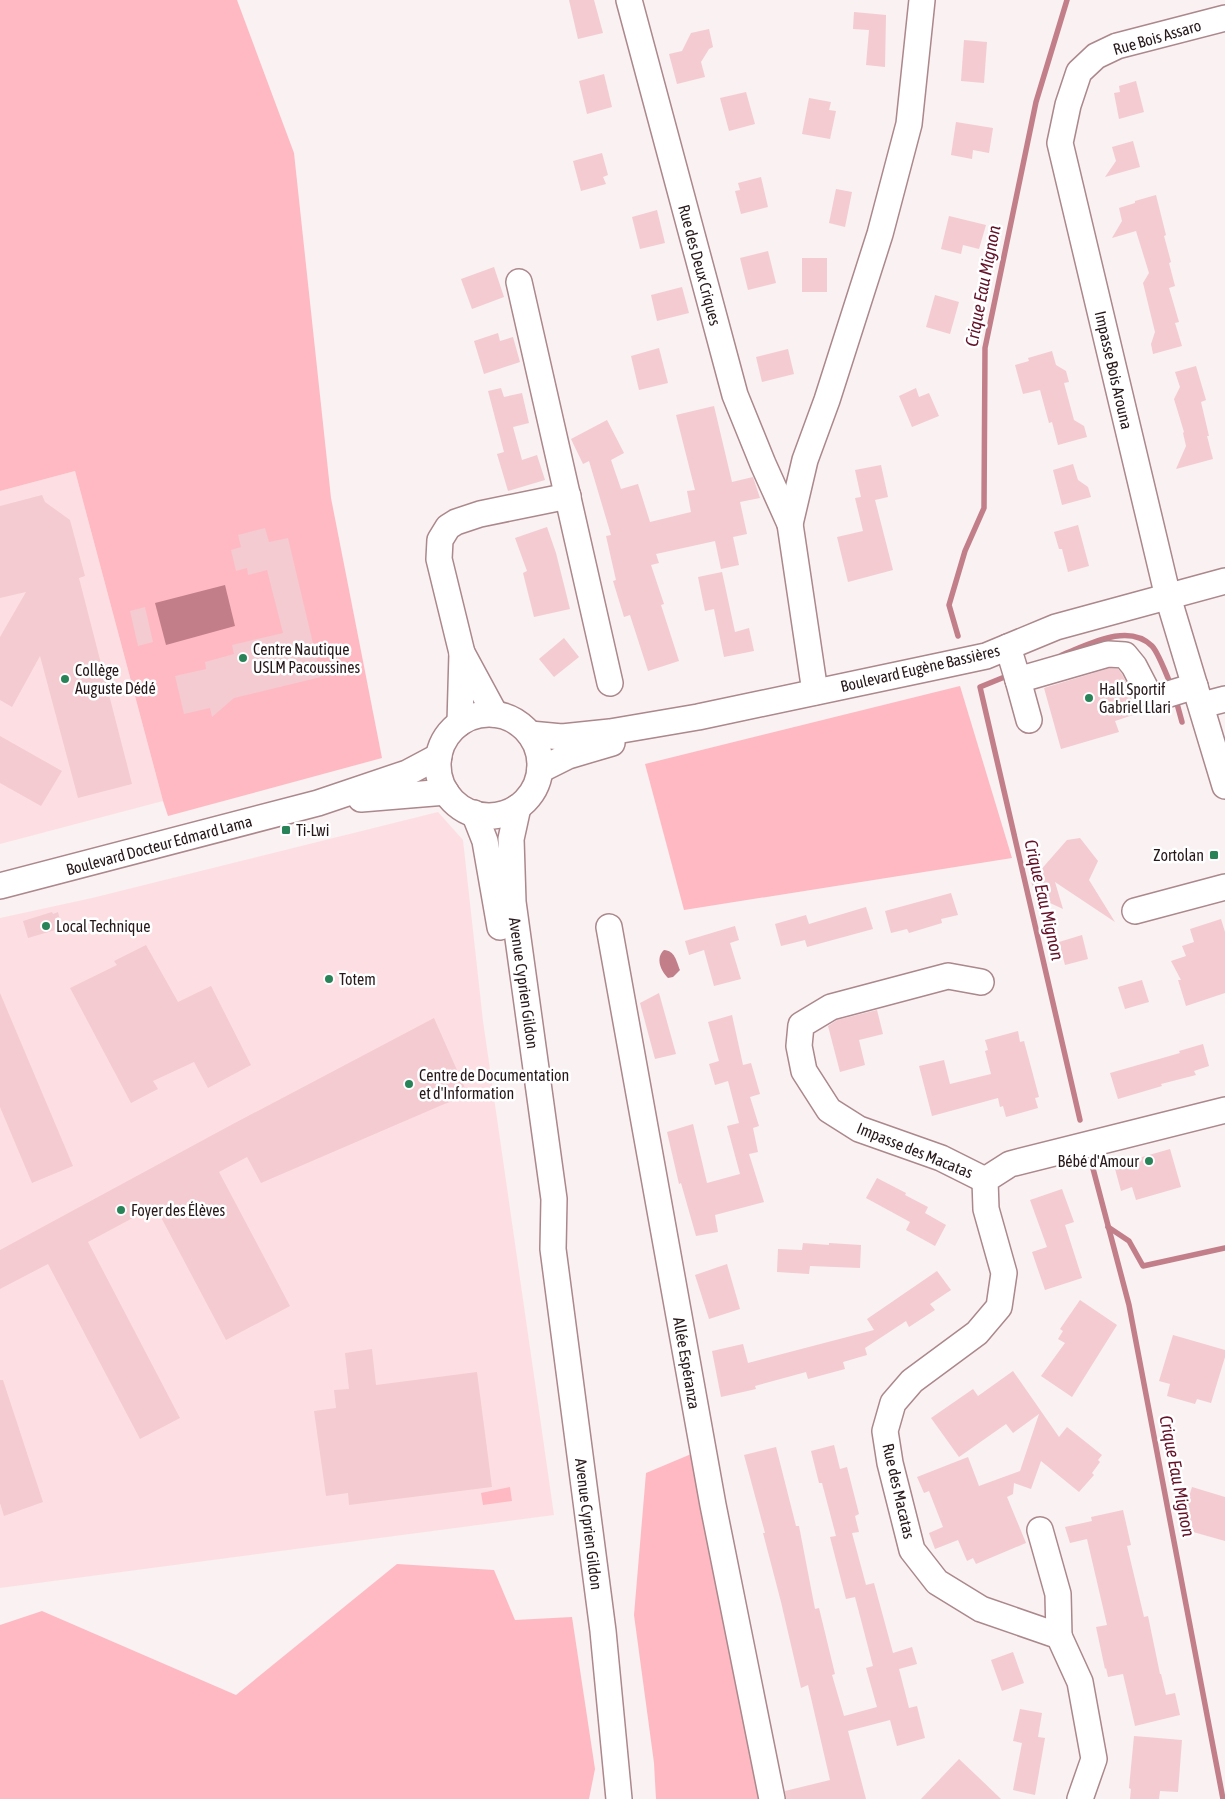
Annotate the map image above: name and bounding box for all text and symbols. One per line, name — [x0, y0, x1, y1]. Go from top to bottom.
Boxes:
street label: Rue Bois Assaro — [1111, 16, 1203, 58]
street label: Rue des Deux Criques — [674, 203, 725, 328]
water label: Crique Eau Mignon — [960, 223, 1005, 348]
street label: Impasse Bois Arouna — [1091, 309, 1136, 431]
place label: Centre Nautique USLM Pacoussines — [253, 640, 360, 676]
street label: Boulevard Eugène Bassières — [839, 641, 1002, 696]
marker: Centre Nautique USLM Pacoussines — [237, 652, 249, 664]
place label: Collège Auguste Dédé — [75, 661, 156, 698]
marker: Collège Auguste Dédé — [59, 673, 71, 685]
place label: Hall Sportif Gabriel Llari — [1099, 680, 1171, 716]
marker: Hall Sportif Gabriel Llari — [1083, 692, 1095, 704]
street label: Boulevard Docteur Edmard Lama — [64, 812, 254, 878]
place label: Ti-Lwi — [296, 821, 329, 839]
marker: Ti-Lwi — [280, 824, 292, 836]
water label: Crique Eau Mignon — [1020, 837, 1069, 963]
place label: Zortolan — [1153, 846, 1204, 864]
marker: Zortolan — [1208, 849, 1220, 861]
street label: Avenue Cyprien Gildon — [505, 916, 542, 1050]
place label: Local Technique — [56, 917, 150, 936]
marker: Local Technique — [40, 920, 52, 932]
place label: Totem — [339, 970, 376, 988]
marker: Totem — [323, 973, 335, 985]
place label: Centre de Documentation et d'Information — [419, 1066, 569, 1102]
marker: Centre de Documentation et d'Information — [403, 1078, 415, 1090]
street label: Impasse des Macatas — [854, 1119, 976, 1182]
place label: Bébé d'Amour — [1058, 1152, 1139, 1170]
marker: Bébé d'Amour — [1143, 1155, 1155, 1167]
place label: Foyer des Élèves — [131, 1201, 225, 1220]
marker: Foyer des Élèves — [115, 1204, 127, 1216]
street label: Allée Espéranza — [669, 1316, 704, 1410]
water label: Crique Eau Mignon — [1155, 1413, 1200, 1539]
street label: Rue des Macatas — [879, 1442, 919, 1541]
street label: Avenue Cyprien Gildon — [571, 1457, 606, 1591]

